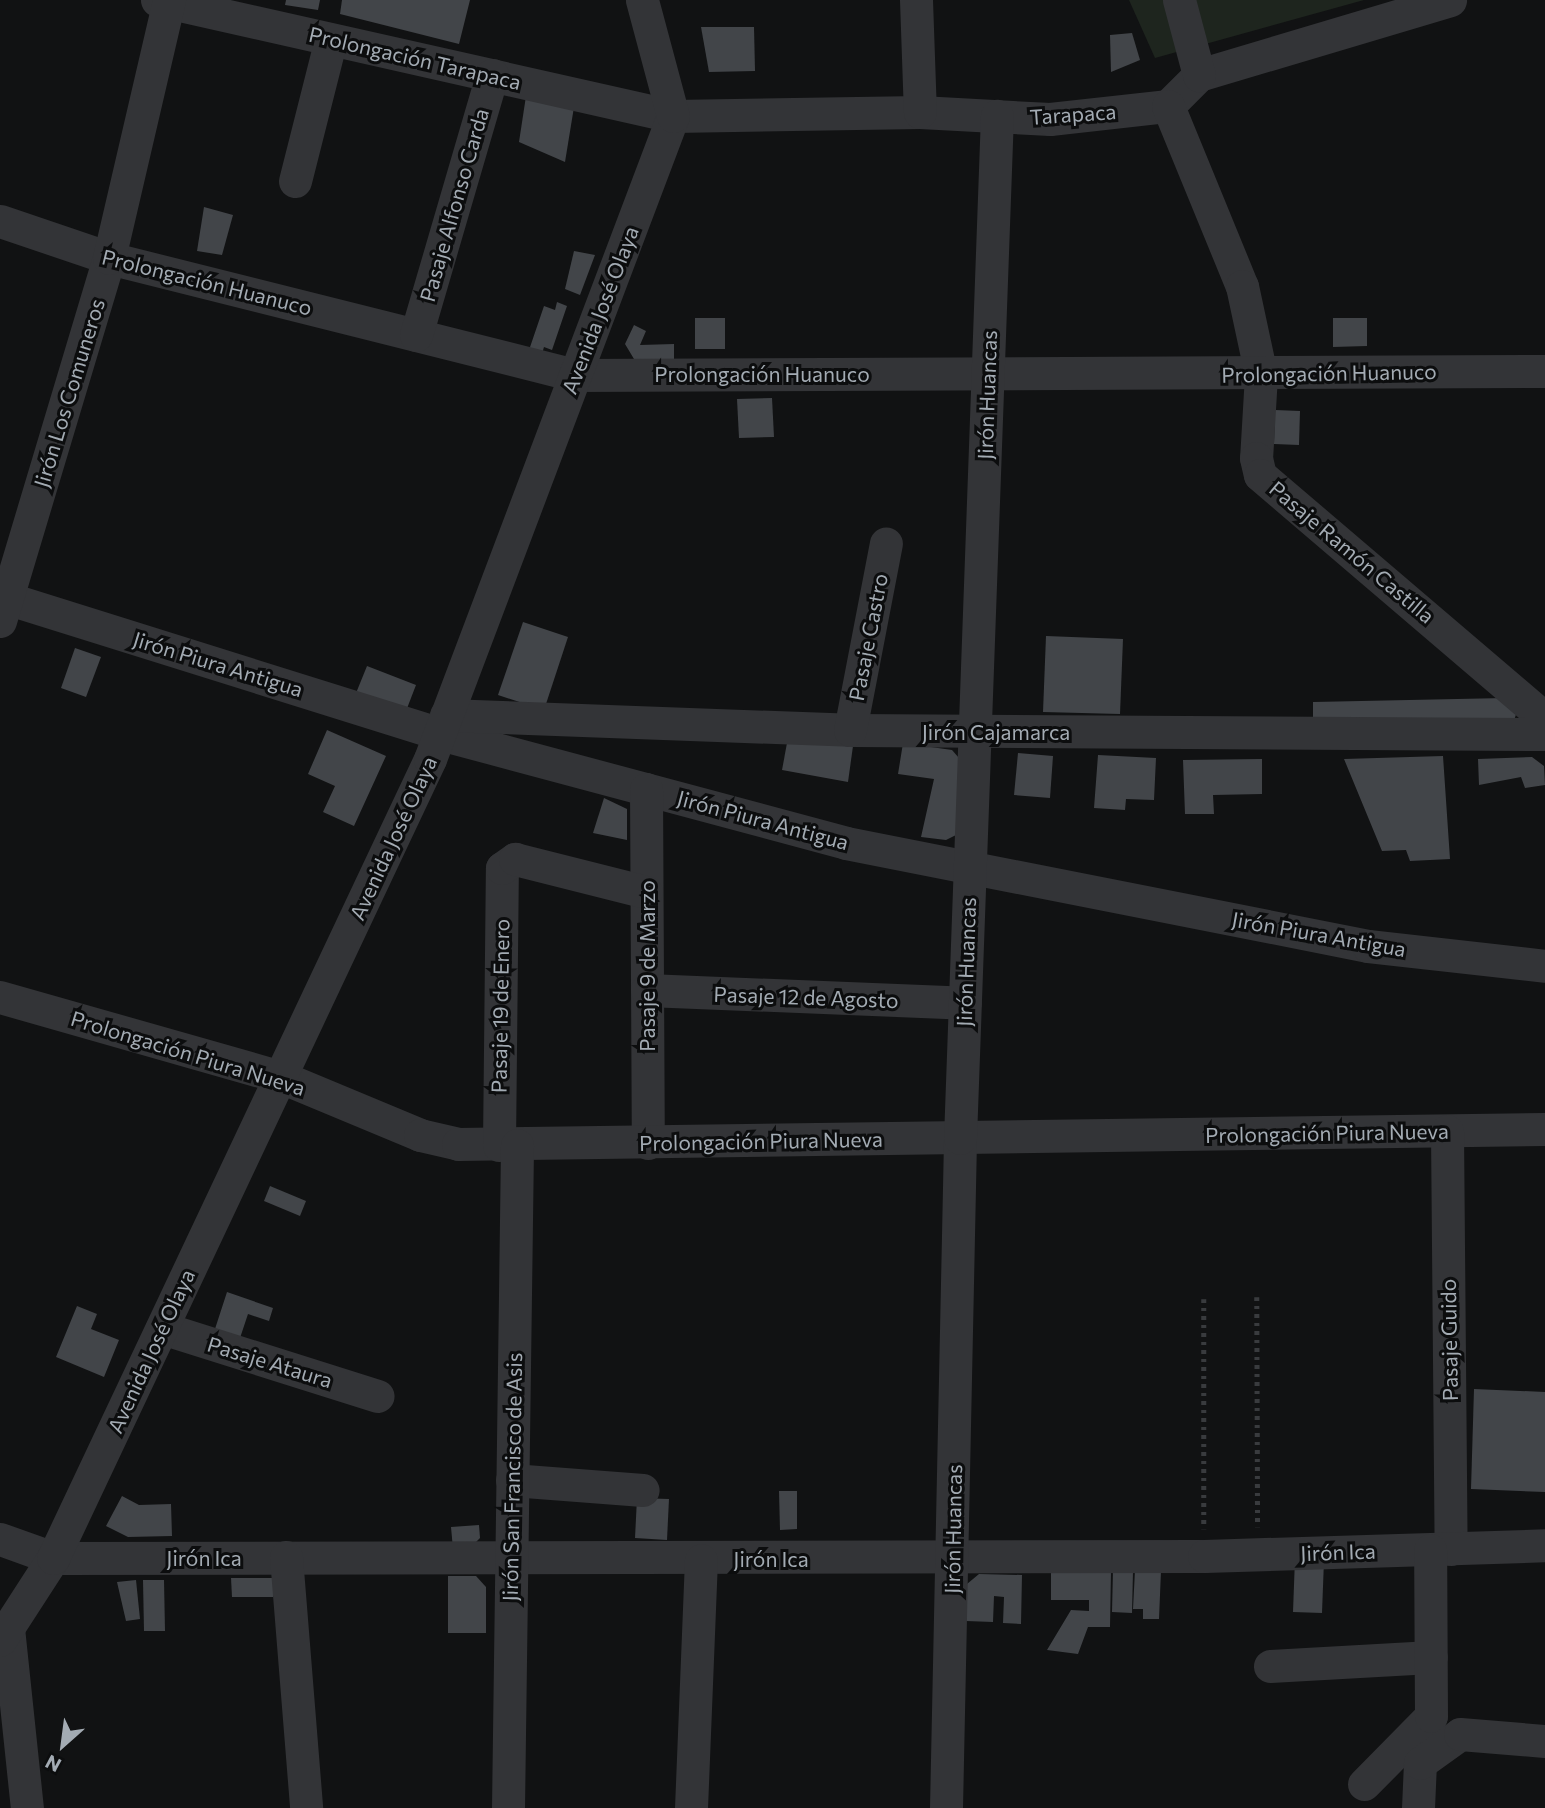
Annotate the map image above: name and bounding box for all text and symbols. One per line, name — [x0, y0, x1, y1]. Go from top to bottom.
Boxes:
street label: Prolongación Tarapaca — [307, 21, 523, 95]
street label: Tarapaca — [1029, 98, 1117, 130]
street label: Pasaje Alfonso Carda — [414, 105, 494, 305]
street label: Avenida José Olaya — [556, 223, 644, 397]
street label: Prolongación Huanuco — [99, 244, 315, 320]
street label: Jirón Los Comuneros — [28, 296, 110, 490]
street label: Jirón Huancas — [972, 330, 1002, 460]
street label: Prolongación Huanuco — [1221, 359, 1437, 387]
street label: Prolongación Huanuco — [654, 361, 870, 387]
street label: Pasaje Ramón Castilla — [1264, 476, 1440, 628]
street label: Pasaje Castro — [843, 571, 893, 703]
street label: Jirón Piura Antigua — [130, 626, 306, 702]
street label: Jirón Cajamarca — [922, 719, 1070, 745]
street label: Avenida José Olaya — [344, 752, 442, 924]
street label: Jirón Piura Antigua — [675, 785, 851, 855]
street label: Pasaje 9 de Marzo — [634, 880, 660, 1052]
street label: Jirón Huancas — [951, 897, 981, 1027]
street label: Jirón Piura Antigua — [1230, 906, 1408, 962]
street label: Pasaje 19 de Enero — [486, 919, 514, 1093]
street label: Pasaje 12 de Agosto — [713, 981, 899, 1013]
street label: Prolongación Piura Nueva — [68, 1005, 308, 1101]
street label: Prolongación Piura Nueva — [1205, 1118, 1449, 1148]
street label: Prolongación Piura Nueva — [639, 1126, 883, 1156]
street label: Avenida José Olaya — [102, 1265, 200, 1437]
street label: Pasaje Guido — [1435, 1279, 1463, 1401]
street label: Pasaje Ataura — [204, 1331, 336, 1393]
street label: Jirón San Francisco de Asis — [497, 1352, 527, 1602]
street label: Jirón Huancas — [939, 1464, 967, 1594]
street label: Jirón Ica — [1300, 1538, 1376, 1566]
street label: Jirón Ica — [166, 1545, 242, 1571]
street label: Jirón Ica — [733, 1546, 809, 1572]
north arrow — [28, 1710, 98, 1780]
text: N — [41, 1750, 65, 1777]

